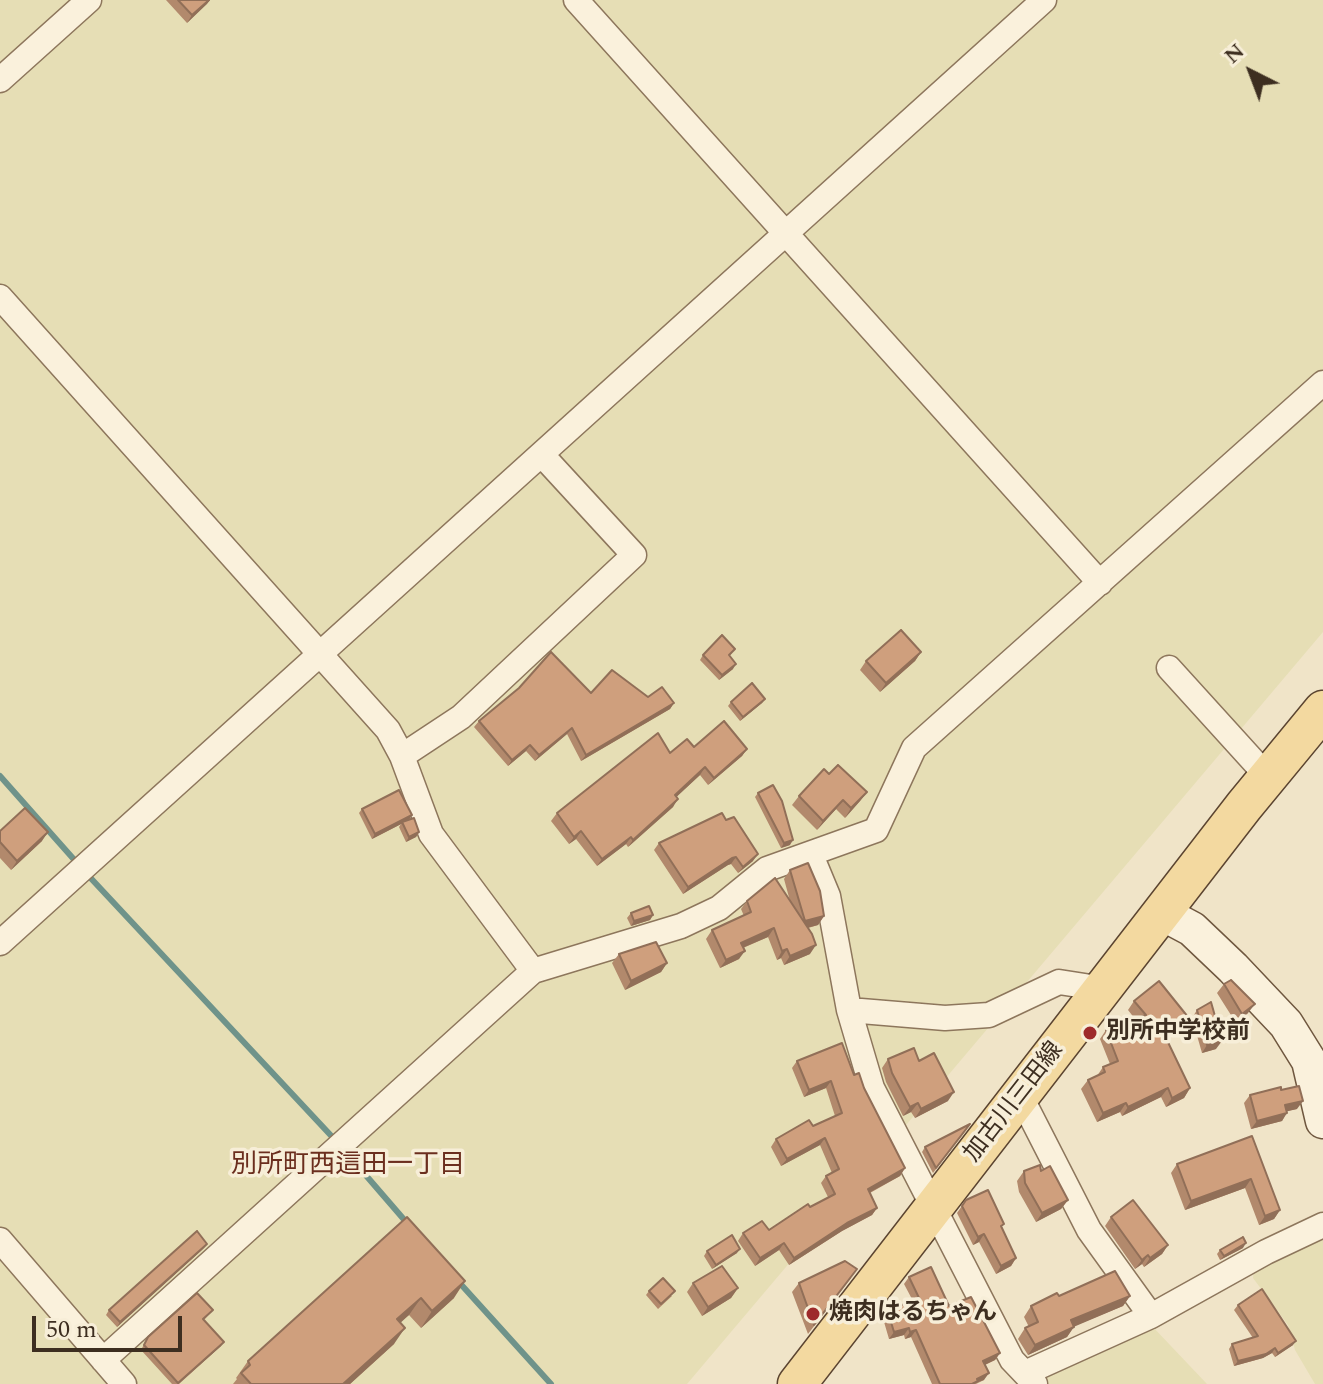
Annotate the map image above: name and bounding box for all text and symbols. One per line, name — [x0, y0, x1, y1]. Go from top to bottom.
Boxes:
north arrow — [1211, 32, 1291, 112]
text: N — [1217, 36, 1252, 72]
place label: 別所中学校前 — [1106, 1019, 1250, 1047]
marker: 別所中学校前 — [1081, 1024, 1099, 1042]
street label: 加古川三田線 — [959, 1037, 1071, 1169]
district label: 別所町西這田一丁目 — [231, 1151, 465, 1183]
scale bar — [36, 1300, 186, 1350]
place label: 焼肉はるちゃん — [829, 1300, 997, 1328]
marker: 焼肉はるちゃん — [804, 1305, 822, 1323]
text: 50 m — [46, 1312, 97, 1348]

